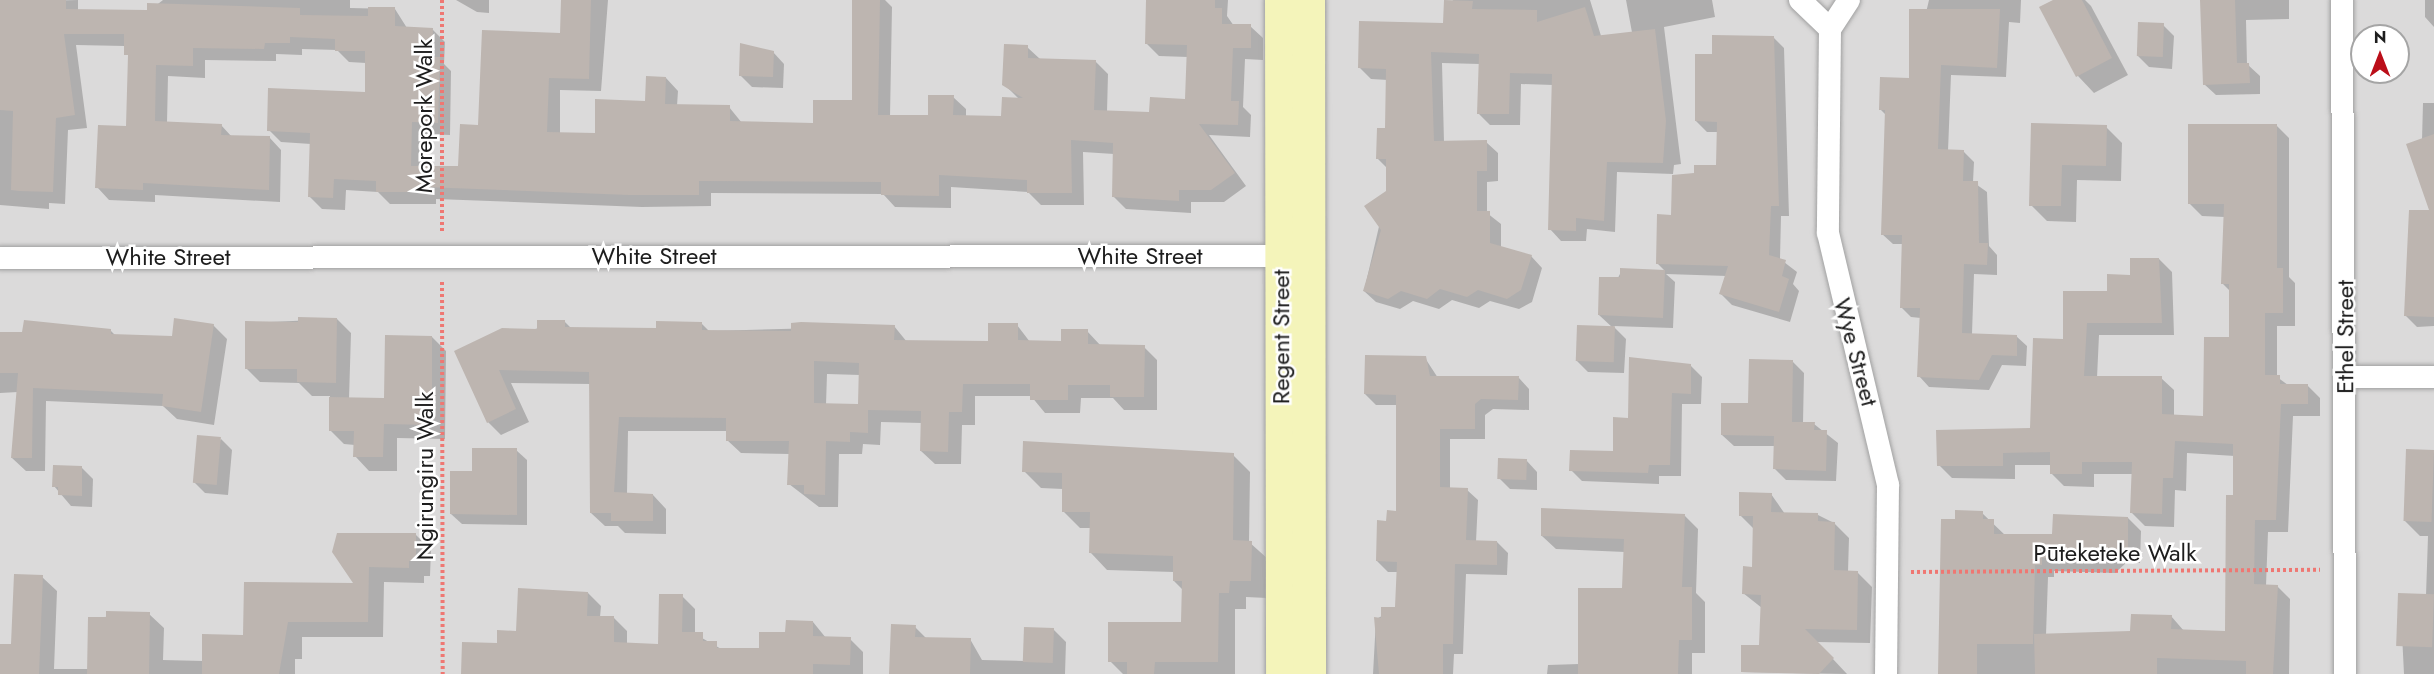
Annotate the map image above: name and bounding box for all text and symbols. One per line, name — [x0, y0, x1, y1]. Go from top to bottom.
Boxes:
north arrow — [2350, 24, 2410, 84]
text: N — [2374, 26, 2386, 49]
street label: Morepork Walk — [410, 39, 438, 193]
street label: White Street — [591, 242, 717, 270]
street label: White Street — [1077, 242, 1203, 270]
street label: White Street — [105, 243, 231, 271]
street label: Regent Street — [1267, 270, 1295, 404]
street label: Ethel Street — [2331, 280, 2359, 394]
street label: Wye Street — [1828, 295, 1884, 409]
street label: Ngirungiru Walk — [411, 392, 439, 560]
street label: Pūteketeke Walk — [2033, 539, 2197, 567]

